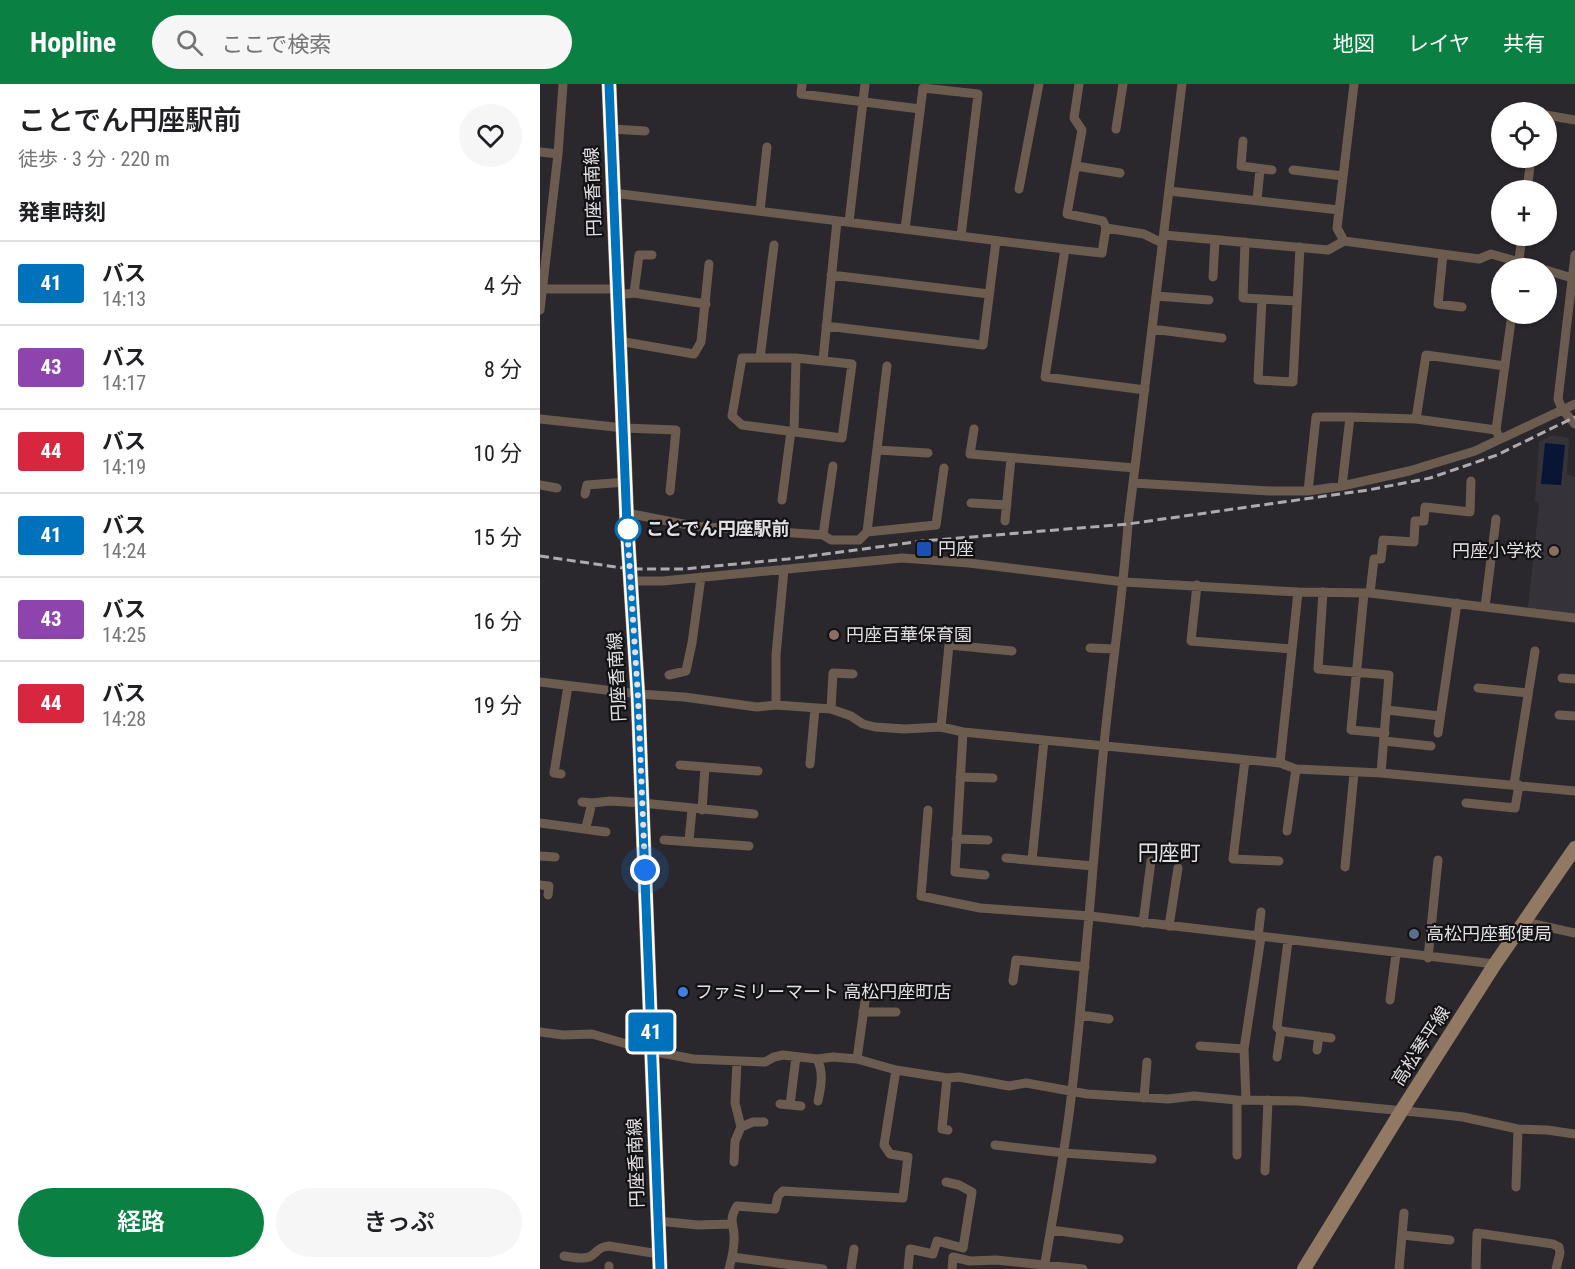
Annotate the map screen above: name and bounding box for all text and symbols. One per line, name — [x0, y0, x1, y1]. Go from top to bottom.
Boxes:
search box — [152, 15, 572, 69]
text: Hopline — [30, 26, 116, 59]
icon: search — [173, 26, 206, 59]
text: ここで検索 — [221, 32, 331, 57]
text: 地図 — [1333, 32, 1375, 56]
text: レイヤ — [1408, 32, 1470, 56]
text: 共有 — [1503, 32, 1545, 56]
map controls — [1491, 102, 1557, 324]
button: locate — [1491, 102, 1557, 168]
text: ことでん円座駅前 — [18, 104, 241, 137]
button: heart — [459, 104, 522, 167]
text: 徒歩 · 3 分 · 220 m — [18, 147, 170, 171]
street label: 円座香南線 — [580, 147, 605, 237]
button: + — [1491, 180, 1557, 246]
text: 発車時刻 — [18, 200, 106, 225]
button: − — [1491, 258, 1557, 324]
text: バス — [102, 261, 146, 286]
text: 41 — [40, 271, 62, 295]
text: 4 分 — [484, 273, 522, 298]
text: 14:13 — [102, 287, 146, 311]
text: バス — [102, 345, 146, 370]
text: 43 — [40, 355, 62, 379]
text: 8 分 — [484, 357, 522, 382]
text: 14:17 — [102, 371, 146, 395]
text: バス — [102, 429, 146, 454]
text: 44 — [40, 439, 62, 463]
text: 10 分 — [473, 441, 522, 466]
text: 14:19 — [102, 455, 146, 479]
text: バス — [102, 513, 146, 538]
marker: ことでん円座駅前 — [615, 516, 641, 542]
place label: ことでん円座駅前 — [646, 518, 789, 539]
text: 41 — [40, 523, 62, 547]
text: 15 分 — [473, 525, 522, 550]
place label: 円座 — [938, 538, 974, 559]
text: 14:24 — [102, 539, 146, 563]
marker: 円座 — [915, 540, 933, 558]
place label: 円座小学校 — [1452, 540, 1542, 561]
marker: 円座小学校 — [1547, 544, 1561, 558]
text: バス — [102, 597, 146, 622]
text: 43 — [40, 607, 62, 631]
text: 16 分 — [473, 609, 522, 634]
text: 14:25 — [102, 623, 146, 647]
place label: 円座百華保育園 — [846, 624, 972, 645]
marker: 円座百華保育園 — [827, 628, 841, 642]
street label: 円座香南線 — [604, 632, 629, 723]
text: バス — [102, 681, 146, 706]
text: 44 — [40, 691, 62, 715]
text: 19 分 — [473, 693, 522, 718]
text: 14:28 — [102, 707, 146, 731]
district label: 円座町 — [1138, 841, 1201, 865]
your location — [630, 855, 660, 885]
place label: 高松円座郵便局 — [1426, 923, 1552, 944]
marker: 高松円座郵便局 — [1407, 927, 1421, 941]
place label: ファミリーマート 高松円座町店 — [695, 981, 951, 1002]
marker: ファミリーマート 高松円座町店 — [676, 985, 690, 999]
street label: 高松琴平線 — [1387, 1002, 1454, 1089]
line badge: 41 — [624, 1012, 678, 1052]
text: 41 — [640, 1020, 662, 1044]
street label: 円座香南線 — [623, 1118, 648, 1208]
button: 経路 — [18, 1188, 264, 1257]
button: きっぷ — [276, 1188, 522, 1257]

